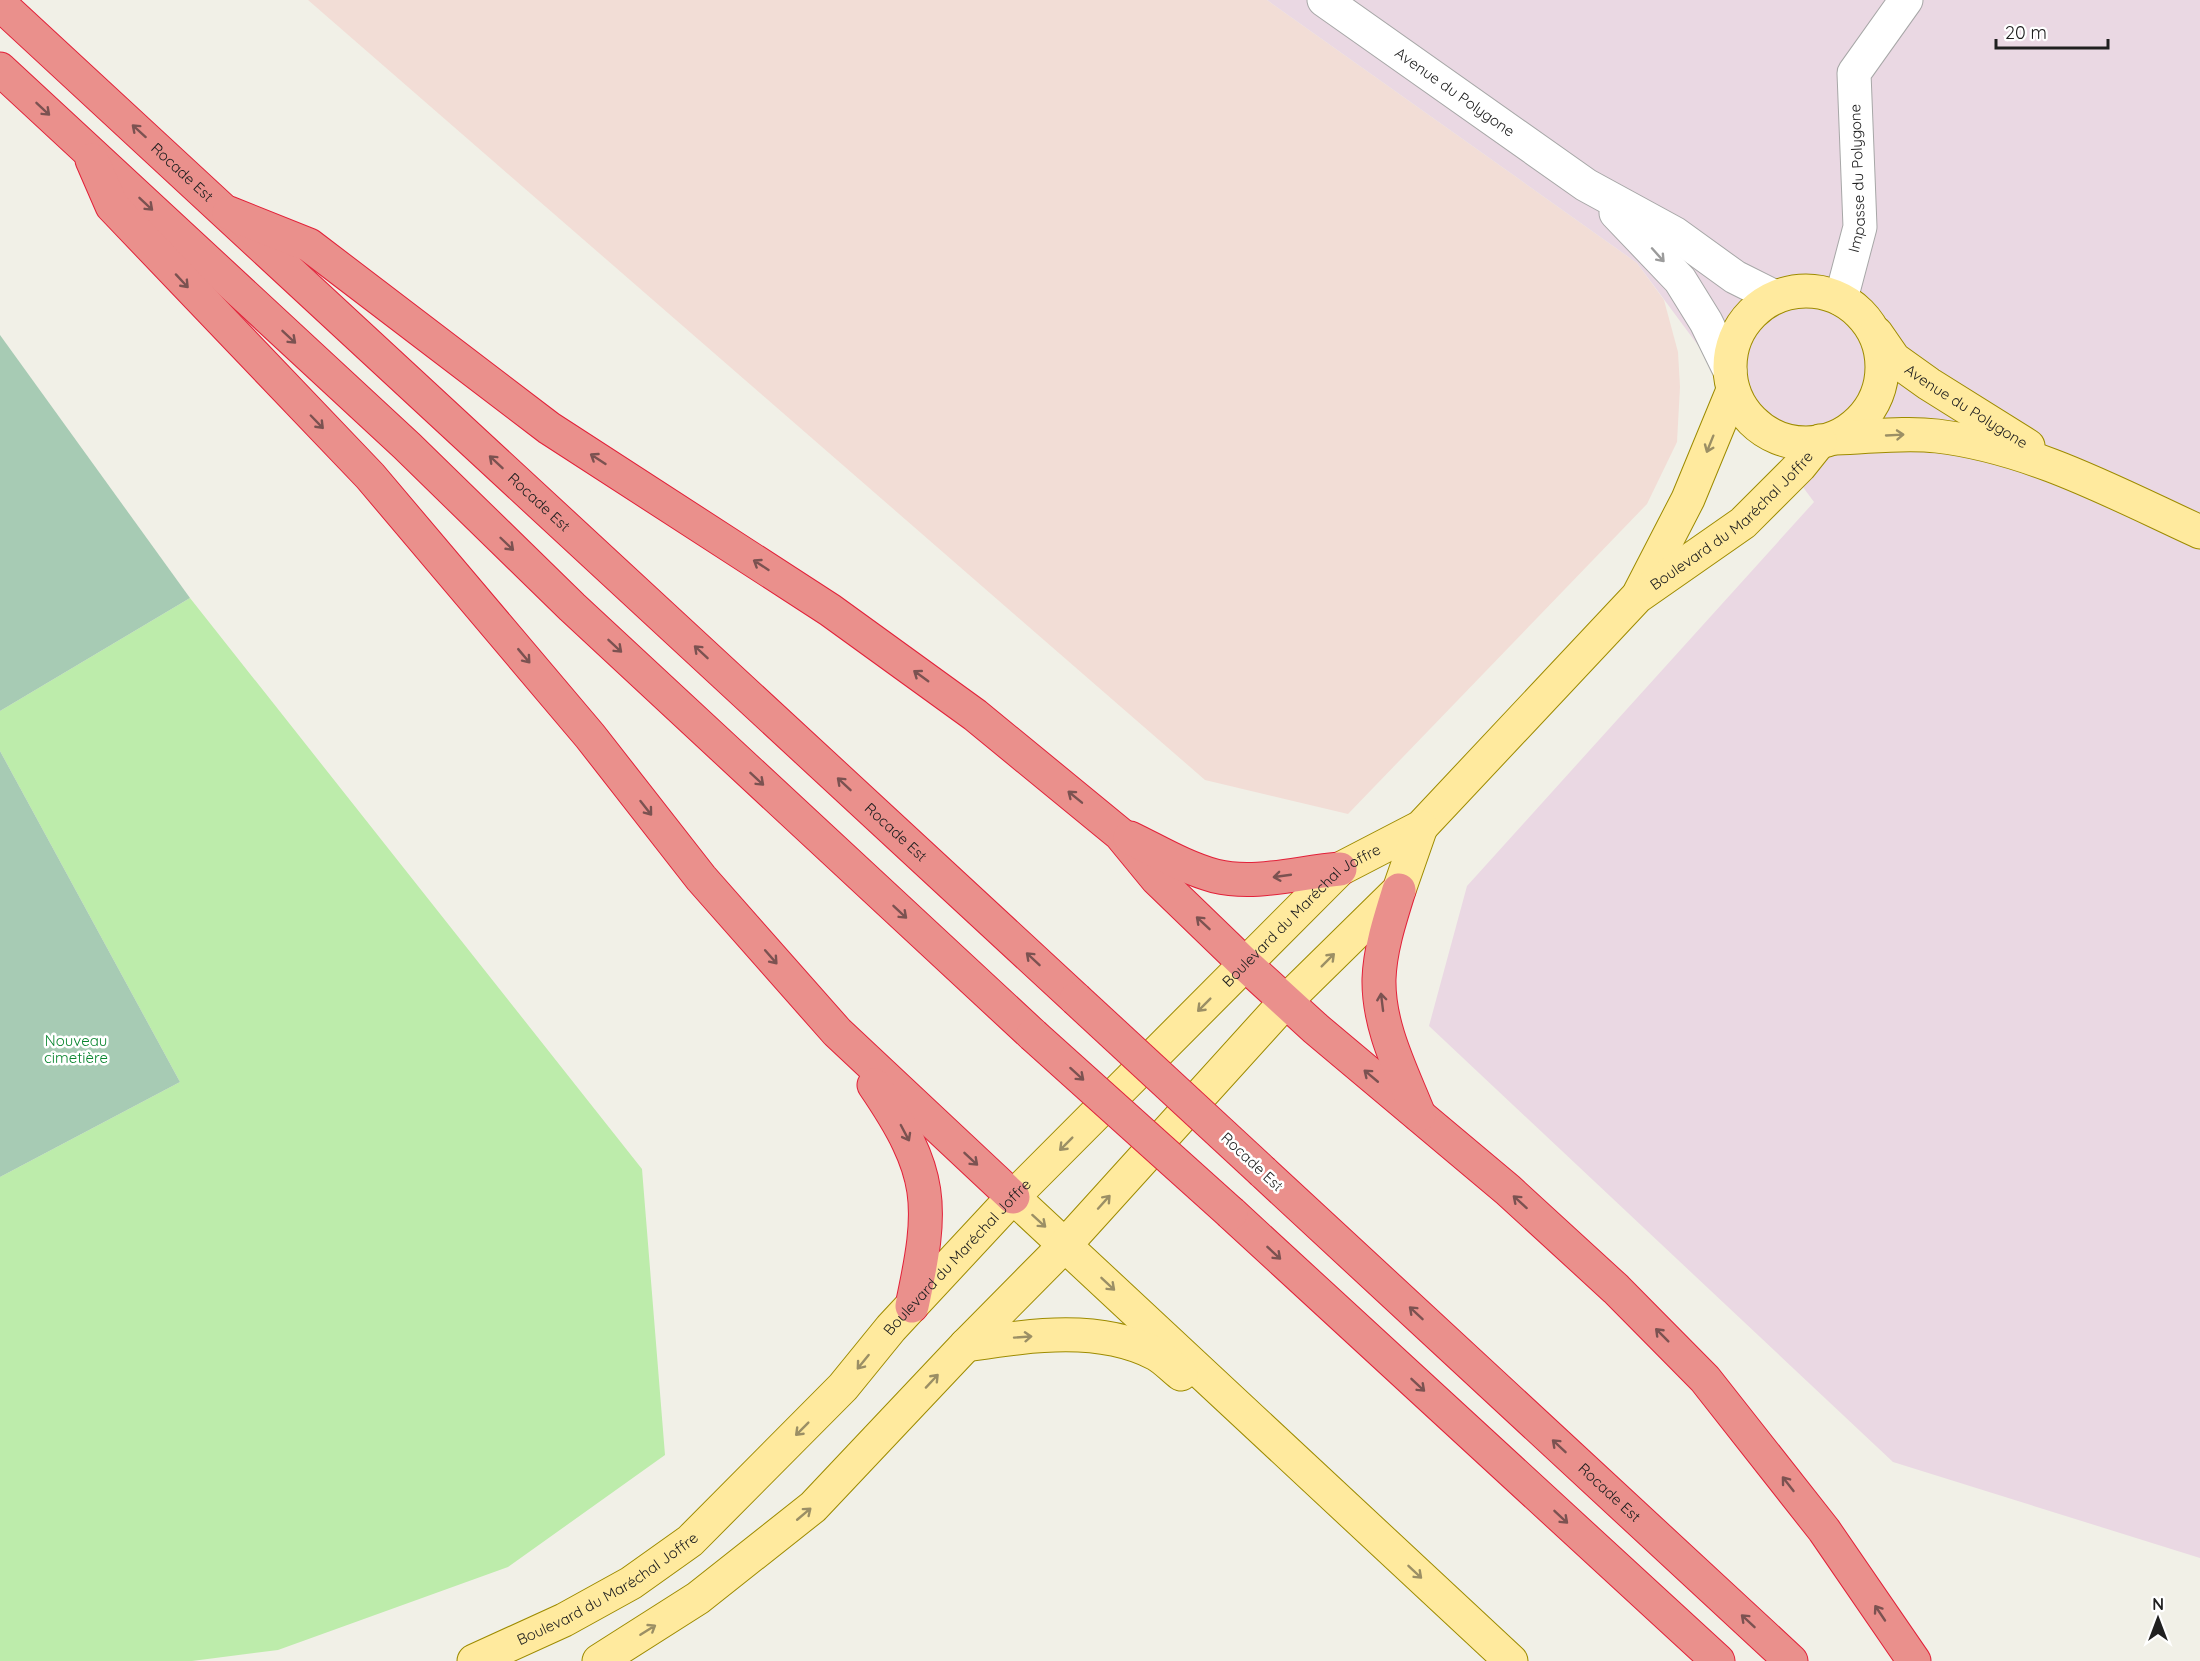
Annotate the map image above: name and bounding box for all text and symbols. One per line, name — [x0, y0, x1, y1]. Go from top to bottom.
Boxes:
scale bar — [1996, 12, 2108, 50]
text: 20 m — [2005, 21, 2047, 44]
street label: Avenue du Polygone — [1391, 43, 1519, 141]
one-way arrow — [35, 102, 50, 116]
street label: Impasse du Polygone — [1844, 104, 1869, 254]
one-way arrow — [132, 124, 147, 138]
street label: Rocade Est — [147, 138, 218, 206]
one-way arrow — [139, 197, 154, 212]
one-way arrow — [1651, 248, 1665, 263]
one-way arrow — [175, 273, 190, 288]
one-way arrow — [281, 330, 296, 344]
street label: Avenue du Polygone — [1901, 360, 2031, 452]
one-way arrow — [310, 414, 325, 429]
one-way arrow — [1884, 430, 1904, 441]
one-way arrow — [1704, 434, 1715, 453]
street label: Boulevard du Maréchal Joffre — [1646, 447, 1817, 594]
one-way arrow — [590, 453, 606, 465]
one-way arrow — [489, 455, 504, 469]
street label: Rocade Est — [504, 468, 574, 536]
one-way arrow — [499, 536, 514, 551]
one-way arrow — [753, 558, 770, 571]
one-way arrow — [607, 639, 622, 654]
one-way arrow — [693, 644, 708, 659]
one-way arrow — [517, 648, 531, 663]
one-way arrow — [914, 670, 930, 682]
one-way arrow — [750, 772, 765, 786]
one-way arrow — [837, 777, 852, 791]
one-way arrow — [1067, 790, 1083, 803]
street label: Rocade Est — [861, 798, 931, 865]
one-way arrow — [640, 799, 653, 815]
street label: Boulevard du Maréchal Joffre — [1218, 840, 1384, 991]
one-way arrow — [1272, 871, 1292, 882]
one-way arrow — [893, 905, 908, 919]
one-way arrow — [1196, 915, 1211, 930]
one-way arrow — [764, 950, 778, 965]
one-way arrow — [1026, 952, 1041, 966]
one-way arrow — [1320, 953, 1335, 968]
one-way arrow — [1376, 993, 1387, 1012]
one-way arrow — [1196, 998, 1211, 1013]
park label: Nouveau cimetière — [44, 1031, 108, 1067]
one-way arrow — [1069, 1067, 1084, 1081]
one-way arrow — [1364, 1069, 1379, 1083]
one-way arrow — [899, 1124, 911, 1141]
street label: Rocade Est — [1217, 1128, 1287, 1195]
one-way arrow — [1059, 1136, 1073, 1151]
one-way arrow — [963, 1152, 978, 1166]
street label: Boulevard du Maréchal Joffre — [879, 1175, 1035, 1339]
one-way arrow — [1097, 1194, 1111, 1209]
one-way arrow — [1513, 1195, 1528, 1209]
one-way arrow — [1031, 1214, 1046, 1228]
one-way arrow — [1267, 1245, 1282, 1260]
one-way arrow — [1101, 1277, 1116, 1291]
one-way arrow — [1408, 1306, 1423, 1321]
one-way arrow — [1655, 1328, 1670, 1343]
one-way arrow — [1013, 1331, 1033, 1342]
one-way arrow — [857, 1354, 870, 1370]
one-way arrow — [924, 1374, 939, 1389]
one-way arrow — [1410, 1378, 1425, 1392]
one-way arrow — [795, 1421, 809, 1436]
one-way arrow — [1551, 1439, 1566, 1453]
street label: Rocade Est — [1574, 1459, 1645, 1526]
one-way arrow — [1781, 1476, 1794, 1492]
one-way arrow — [796, 1508, 812, 1521]
one-way arrow — [1554, 1510, 1569, 1524]
street label: Boulevard du Maréchal Joffre — [514, 1528, 702, 1649]
one-way arrow — [1408, 1565, 1423, 1580]
north arrow — [2128, 1589, 2188, 1649]
text: N — [2152, 1594, 2164, 1614]
one-way arrow — [1874, 1605, 1886, 1622]
one-way arrow — [1741, 1614, 1756, 1628]
one-way arrow — [639, 1624, 656, 1636]

